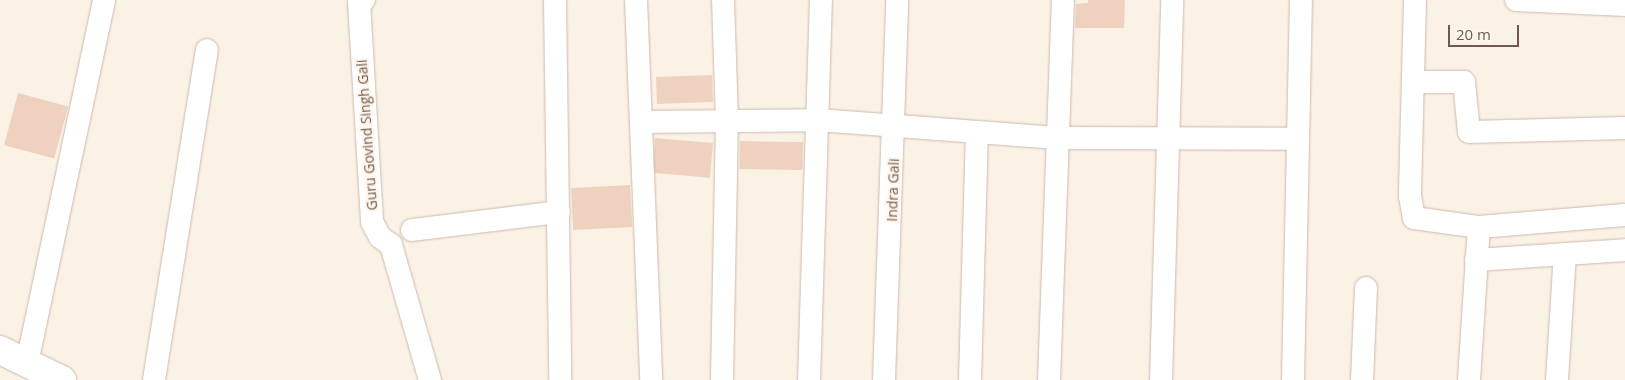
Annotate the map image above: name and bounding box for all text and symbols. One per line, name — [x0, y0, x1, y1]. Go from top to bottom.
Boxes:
scale bar — [1450, 15, 1521, 47]
text: 20 m — [1456, 24, 1491, 44]
street label: Guru Govind Singh Gali — [353, 59, 381, 211]
street label: Indra Gali — [884, 158, 902, 222]

